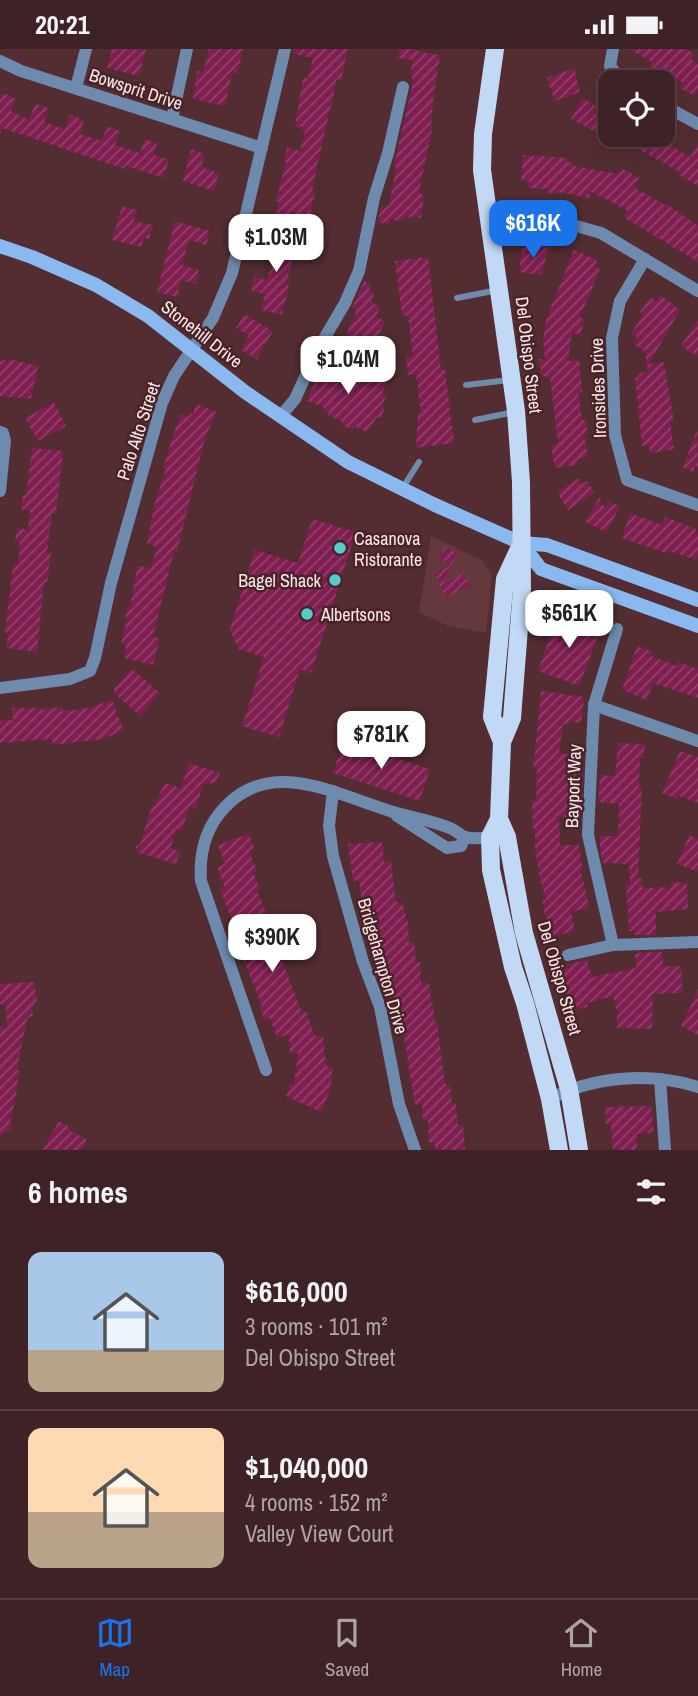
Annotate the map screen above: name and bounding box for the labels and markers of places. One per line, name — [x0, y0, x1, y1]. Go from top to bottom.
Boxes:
pin: $616K — [484, 201, 582, 260]
pin: $1.03M — [219, 215, 333, 274]
pin: $1.04M — [291, 337, 405, 396]
place label: Casanova Ristorante — [354, 526, 422, 572]
marker: Casanova Ristorante — [332, 540, 348, 556]
place label: Bagel Shack — [238, 568, 322, 593]
marker: Bagel Shack — [327, 572, 343, 588]
pin: $561K — [520, 591, 618, 650]
place label: Albertsons — [320, 602, 391, 627]
marker: Albertsons — [299, 606, 315, 622]
pin: $781K — [332, 711, 430, 771]
pin: $390K — [223, 915, 321, 974]

